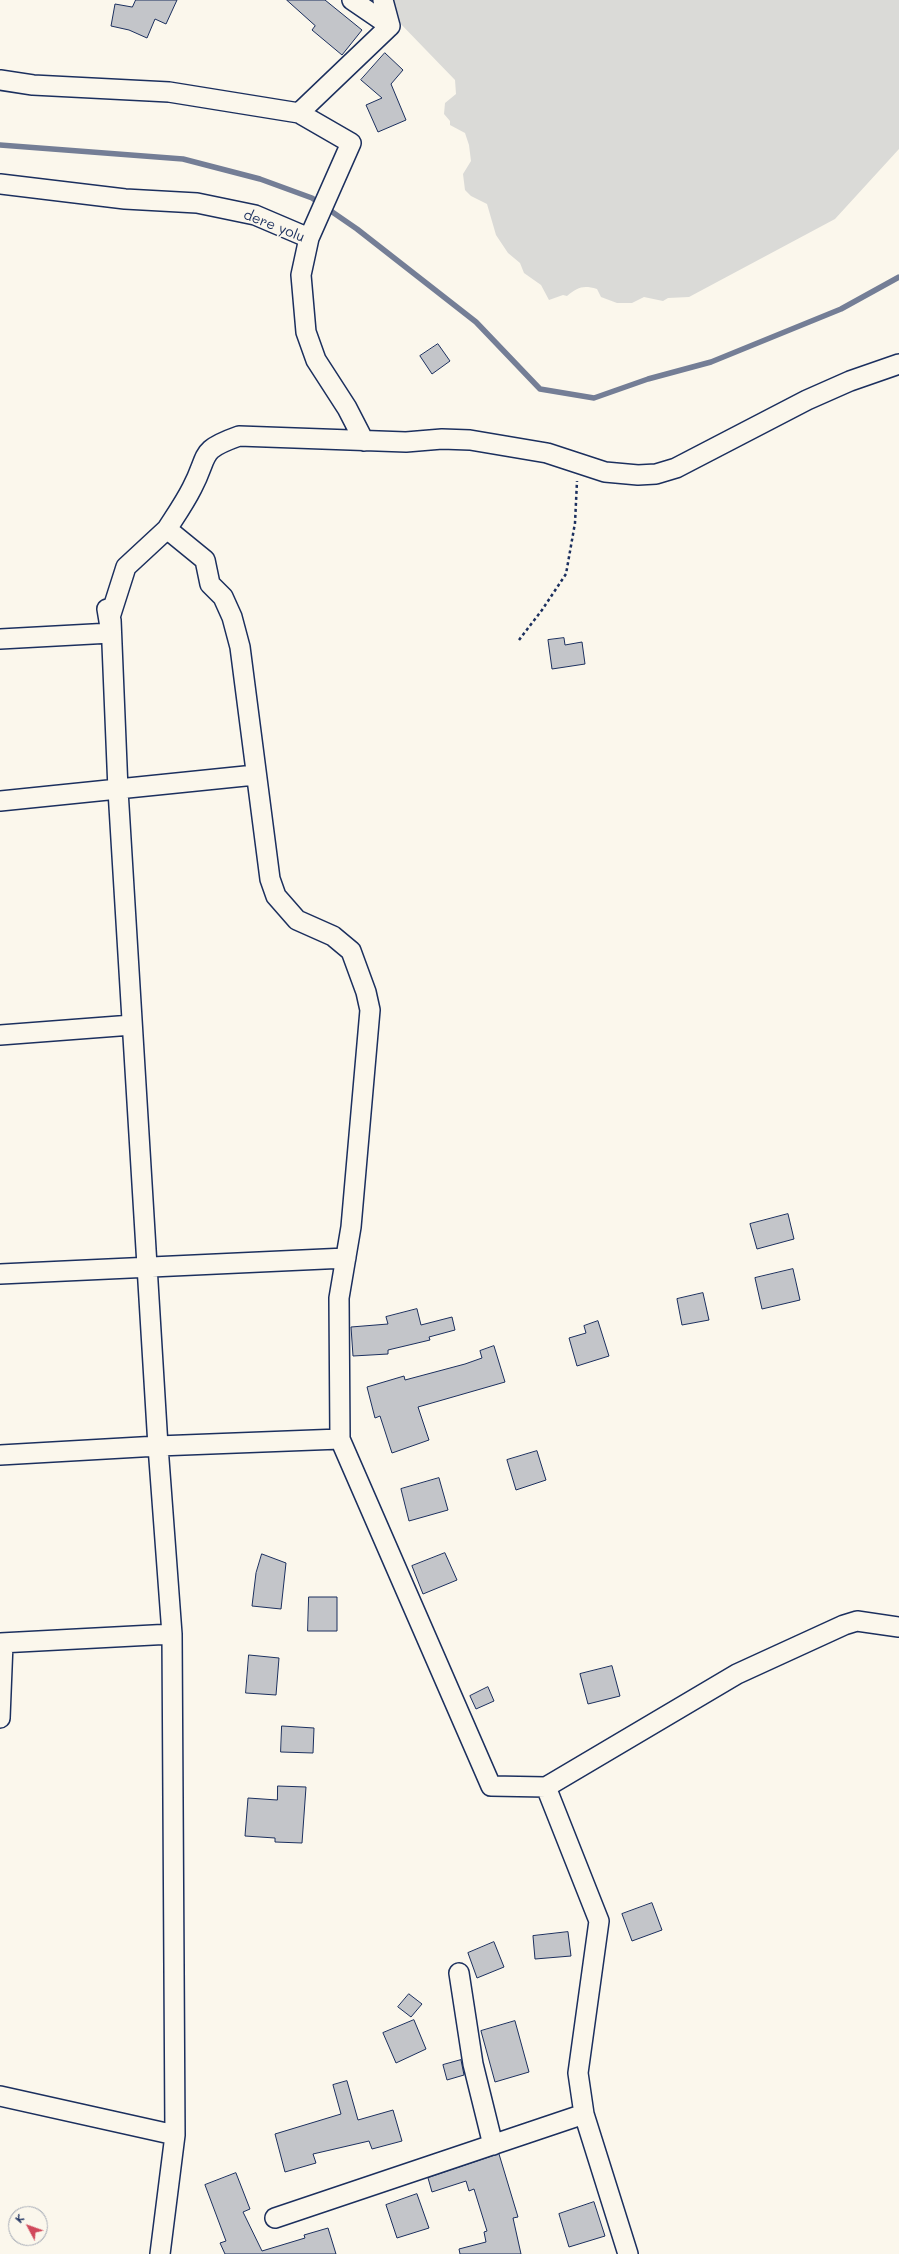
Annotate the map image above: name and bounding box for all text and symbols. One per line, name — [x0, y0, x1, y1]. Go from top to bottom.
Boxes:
street label: dere yolu — [241, 206, 307, 246]
north arrow — [8, 2206, 48, 2246]
text: K — [11, 2211, 27, 2226]

